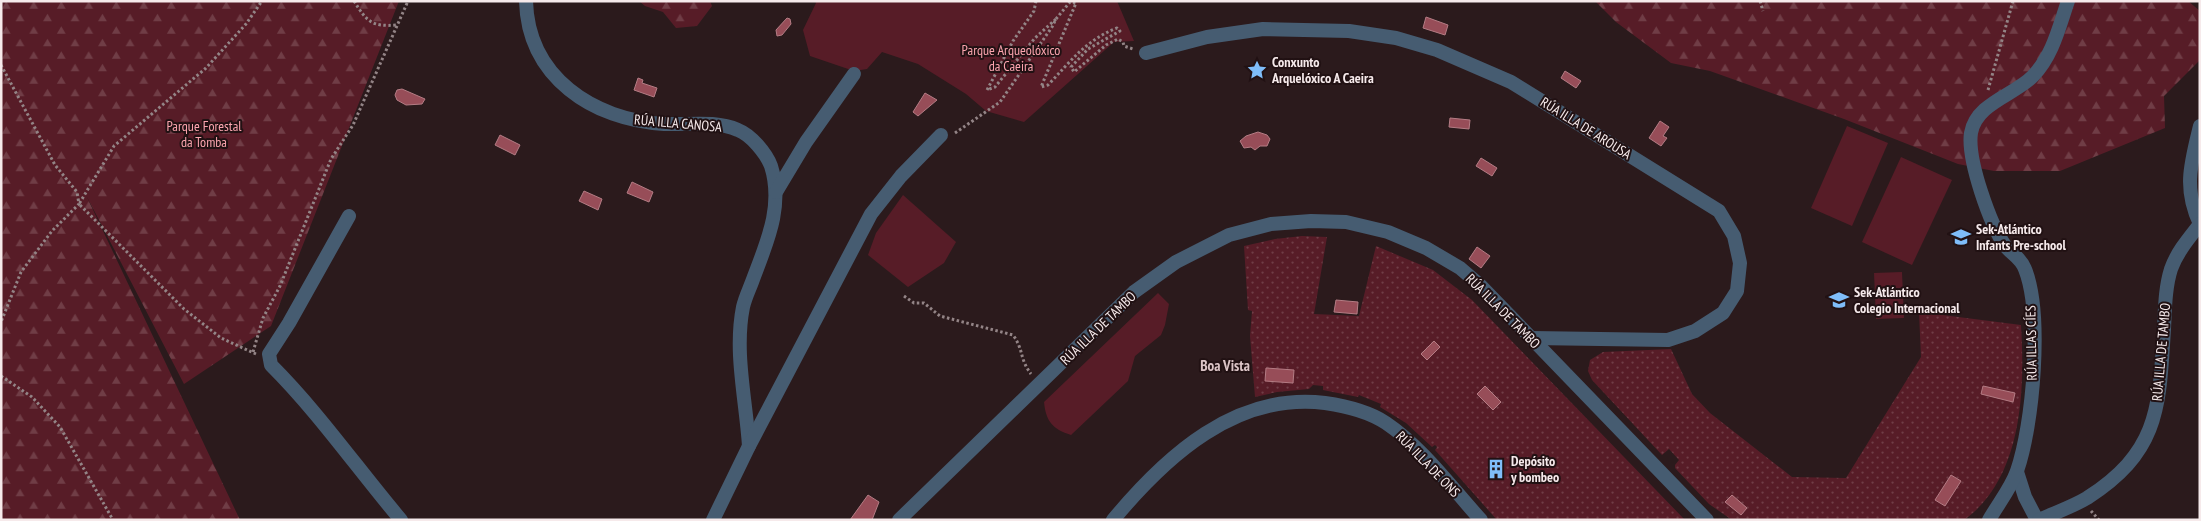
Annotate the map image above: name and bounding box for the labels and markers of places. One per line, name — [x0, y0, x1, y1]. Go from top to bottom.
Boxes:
place label: Conxunto Arquelóxico A Caeira — [1271, 53, 1374, 87]
place icon: Conxunto Arquelóxico A Caeira — [1246, 59, 1268, 81]
place label: Sek-Atlántico Infants Pre-school — [1976, 220, 2066, 254]
school or university icon: Sek-Atlántico Infants Pre-school — [1950, 226, 1972, 248]
place label: Sek-Atlántico Colegio Internacional — [1854, 283, 1960, 317]
school or university icon: Sek-Atlántico Colegio Internacional — [1828, 289, 1850, 311]
place label: Depósito y bombeo — [1510, 452, 1559, 486]
building icon: Depósito y bombeo — [1485, 458, 1507, 480]

